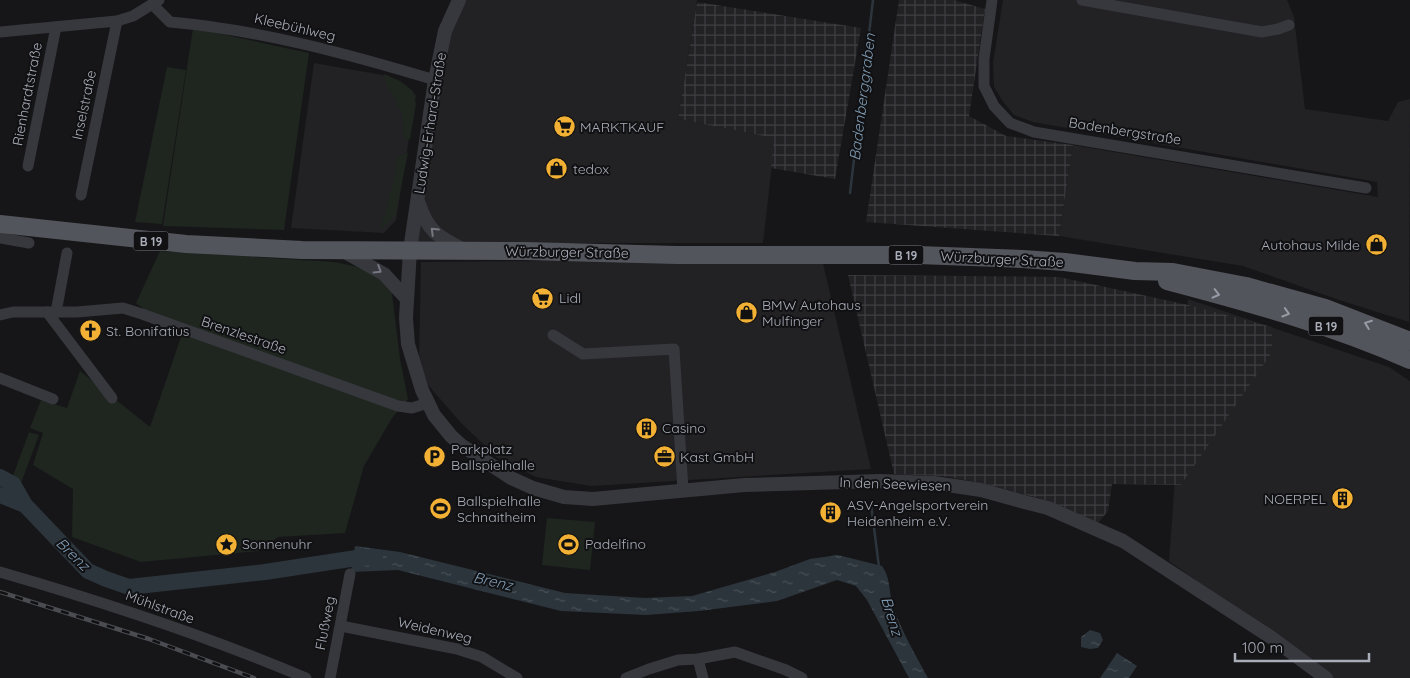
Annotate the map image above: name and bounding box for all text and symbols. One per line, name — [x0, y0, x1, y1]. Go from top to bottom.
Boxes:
street label: Kleebühlweg — [253, 9, 337, 45]
water label: Badenberggraben — [845, 32, 879, 162]
street label: Rienhardtstraße — [8, 41, 46, 147]
street label: Ludwig-Erhard-Straße — [410, 51, 450, 195]
street label: Inselstraße — [68, 68, 100, 141]
street label: Badenbergstraße — [1067, 113, 1183, 149]
supermarket icon: MARKTKAUF — [552, 115, 576, 139]
place label: MARKTKAUF — [580, 118, 664, 136]
shop icon: tedox — [545, 157, 569, 181]
place label: tedox — [573, 160, 609, 178]
one-way arrow — [431, 228, 440, 237]
road number: B 19 — [134, 232, 168, 250]
shop icon: Autohaus Milde — [1364, 233, 1388, 257]
place label: Autohaus Milde — [1261, 236, 1360, 254]
street label: Würzburger Straße — [505, 242, 629, 262]
road number: B 19 — [888, 246, 924, 264]
street label: Würzburger Straße — [940, 247, 1064, 271]
one-way arrow — [373, 264, 382, 274]
supermarket icon: Lidl — [531, 286, 555, 310]
one-way arrow — [1211, 288, 1219, 298]
place label: Lidl — [559, 289, 581, 307]
place label: BMW Autohaus Mulfinger — [762, 296, 861, 330]
shop icon: BMW Autohaus Mulfinger — [734, 301, 758, 325]
one-way arrow — [1281, 308, 1289, 318]
street label: Brenzlestraße — [199, 312, 289, 358]
road number: B 19 — [1308, 316, 1344, 336]
church icon: St. Bonifatius — [78, 319, 102, 343]
one-way arrow — [1364, 320, 1373, 330]
place label: St. Bonifatius — [106, 322, 189, 340]
building icon: Casino — [634, 416, 658, 440]
place label: Casino — [662, 419, 706, 437]
place label: Parkplatz Ballspielhalle — [451, 440, 535, 474]
parking icon: Parkplatz Ballspielhalle — [423, 445, 447, 469]
office icon: Kast GmbH — [652, 445, 676, 469]
place label: Kast GmbH — [680, 448, 754, 466]
street label: In den Seewiesen — [839, 473, 951, 495]
building icon: NOERPEL — [1330, 487, 1354, 511]
place label: NOERPEL — [1264, 490, 1327, 508]
place label: Ballspielhalle Schnaitheim — [457, 492, 541, 526]
place label: ASV-Angelsportverein Heidenheim e.V. — [847, 496, 988, 530]
sports icon: Ballspielhalle Schnaitheim — [429, 497, 453, 521]
building icon: ASV-Angelsportverein Heidenheim e.V. — [819, 501, 843, 525]
place icon: Sonnenuhr — [214, 532, 238, 556]
sports icon: Padelfino — [557, 532, 581, 556]
water label: Brenz — [52, 533, 95, 576]
place label: Sonnenuhr — [242, 535, 312, 553]
place label: Padelfino — [585, 535, 646, 553]
water label: Brenz — [472, 567, 516, 595]
street label: Mühlstraße — [123, 586, 197, 628]
street label: Flußweg — [311, 594, 339, 652]
water label: Brenz — [877, 594, 907, 639]
street label: Weidenweg — [396, 613, 474, 647]
scale bar — [1235, 630, 1369, 662]
text: 100 m — [1242, 638, 1283, 657]

